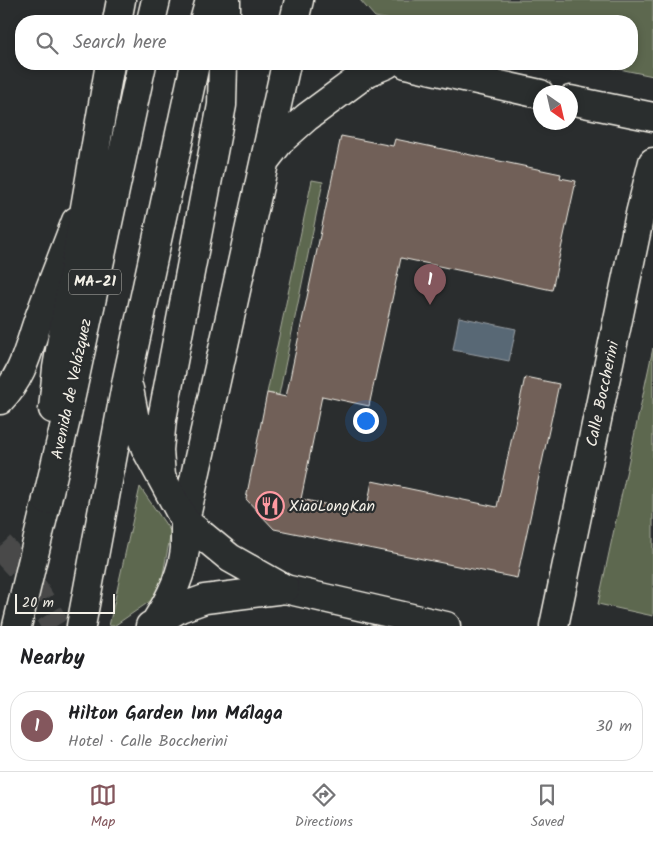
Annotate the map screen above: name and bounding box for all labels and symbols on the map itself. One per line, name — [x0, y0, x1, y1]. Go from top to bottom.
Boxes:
north arrow — [533, 85, 578, 130]
pin: 1 — [414, 264, 446, 305]
road number: MA-21 — [69, 270, 121, 294]
street label: Avenida de Velázquez — [45, 316, 99, 462]
street label: Calle Boccherini — [580, 338, 627, 449]
your location — [353, 408, 379, 434]
restaurant icon: XiaoLongKan — [255, 491, 285, 521]
place label: XiaoLongKan — [289, 494, 375, 519]
scale bar — [15, 591, 115, 614]

